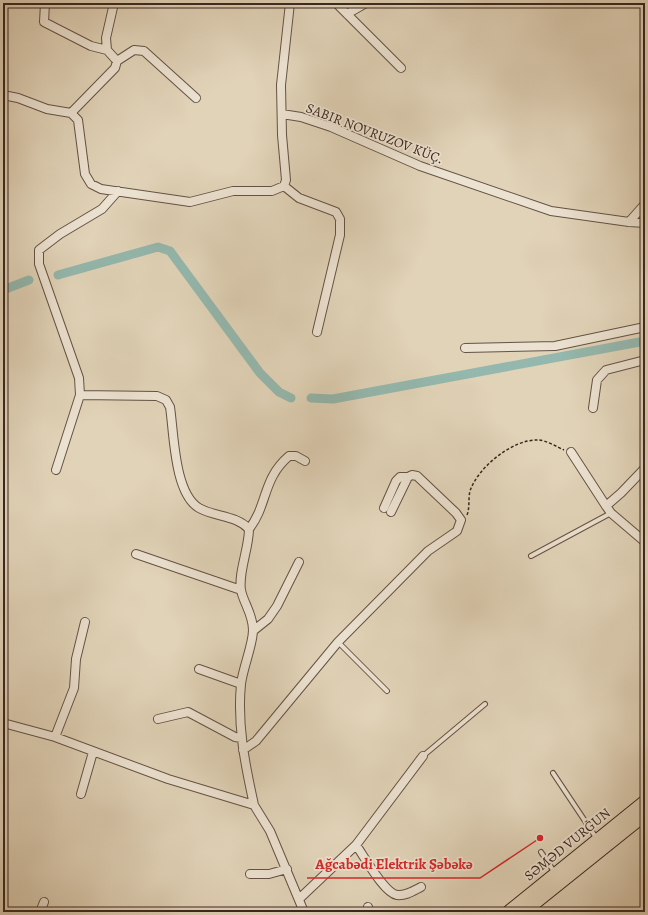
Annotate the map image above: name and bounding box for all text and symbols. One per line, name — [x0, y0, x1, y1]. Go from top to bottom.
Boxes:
street label: SABIR NOVRUZOV KÜÇ. — [303, 98, 446, 168]
street label: SƏMƏD VURĞUN — [520, 804, 614, 885]
callout: Ağcabədi Elektrik Şəbəkə — [307, 851, 480, 878]
text: Ağcabədi Elektrik Şəbəkə — [314, 854, 473, 874]

